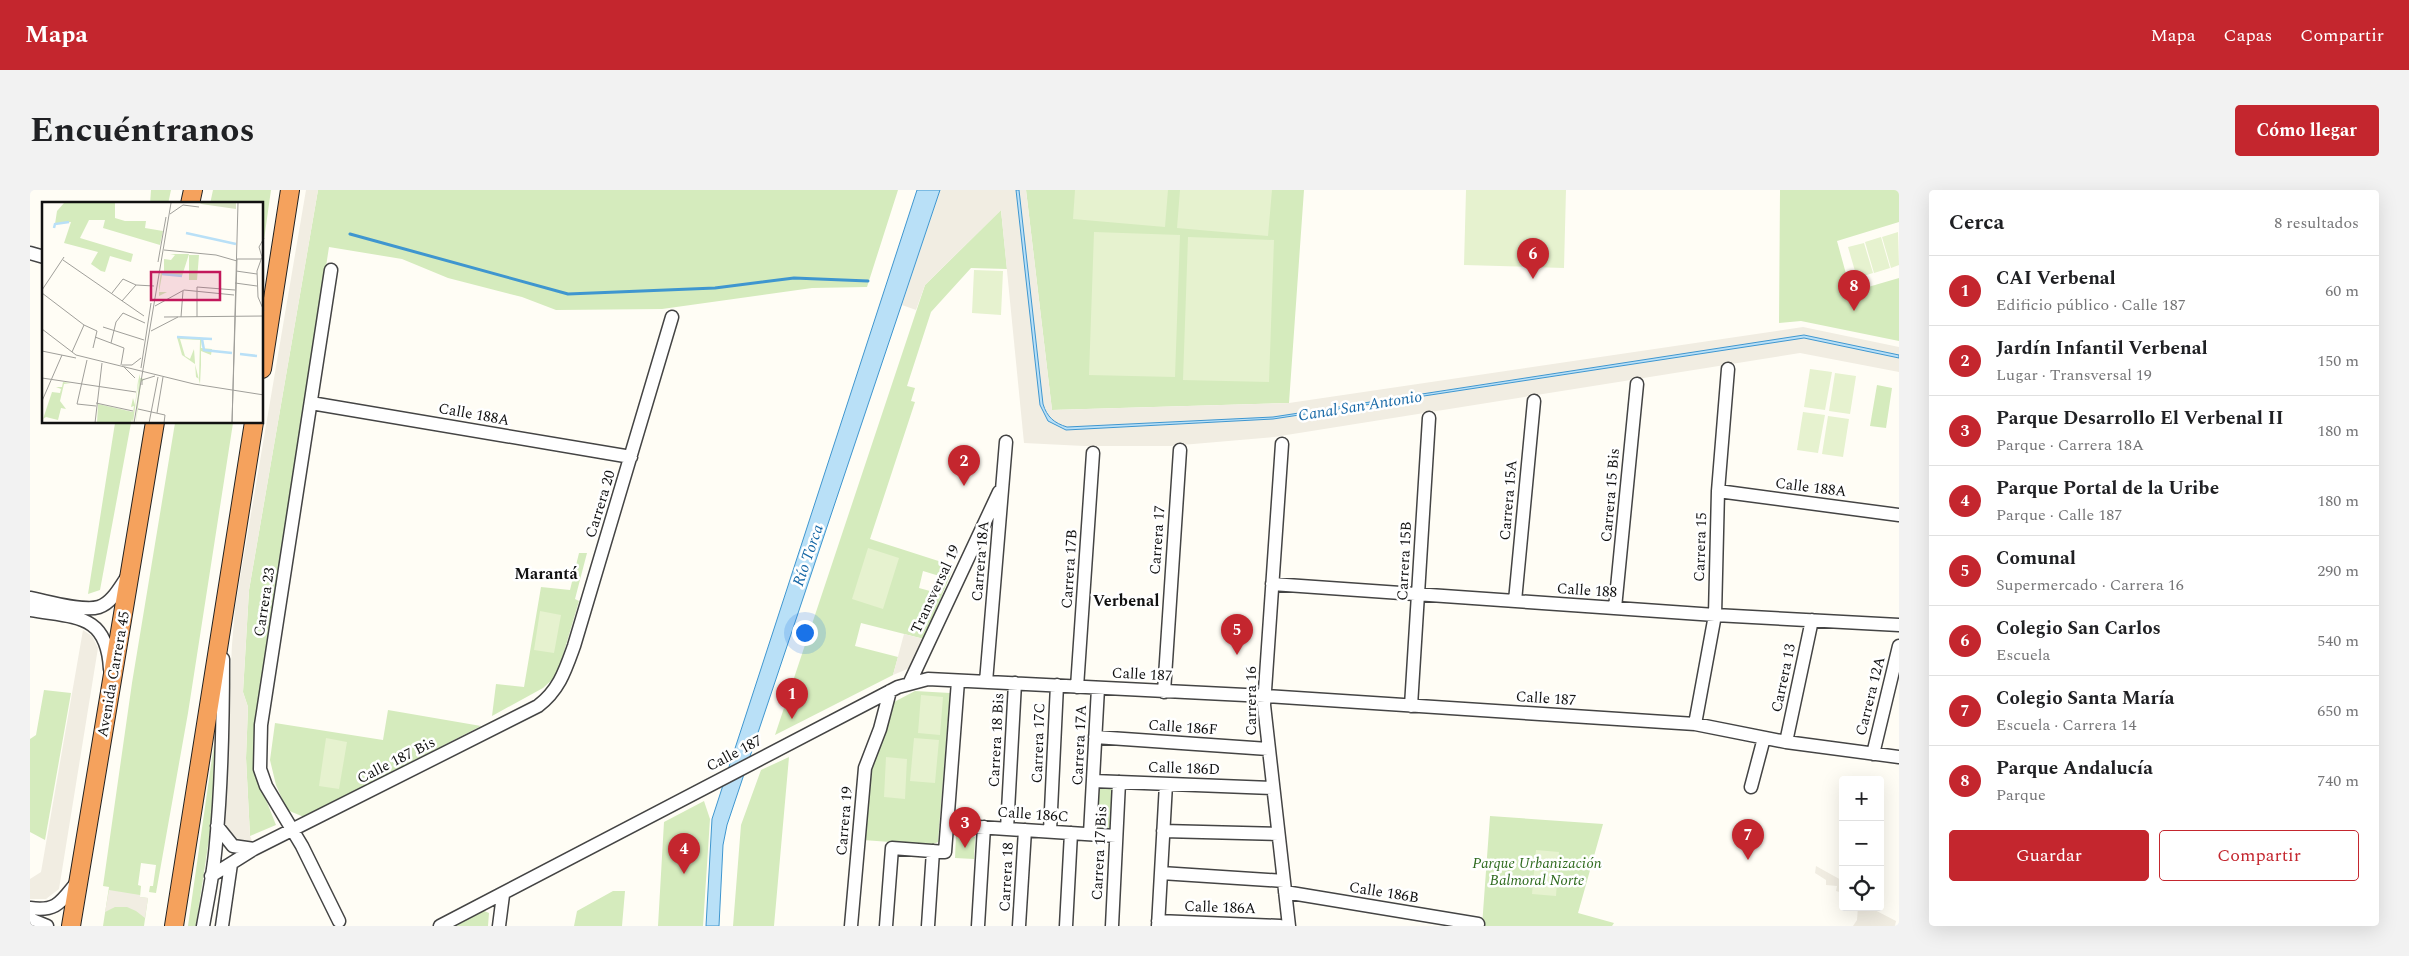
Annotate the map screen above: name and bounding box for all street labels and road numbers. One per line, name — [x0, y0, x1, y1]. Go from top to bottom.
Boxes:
street label: Calle 188A — [437, 397, 511, 432]
street label: Carrera 15 Bis — [1595, 447, 1626, 543]
street label: Carrera 15A — [1494, 459, 1523, 541]
street label: Carrera 20 — [579, 468, 622, 541]
street label: Calle 188A — [1774, 472, 1848, 503]
street label: Carrera 17 — [1144, 505, 1171, 576]
street label: Carrera 15 — [1688, 512, 1713, 582]
street label: Carrera 18A — [966, 520, 995, 602]
street label: Carrera 15B — [1391, 521, 1418, 601]
street label: Carrera 17B — [1055, 528, 1084, 609]
street label: Transversal 19 — [905, 541, 966, 637]
street label: Carrera 23 — [248, 565, 281, 638]
street label: Calle 188 — [1556, 577, 1618, 604]
street label: Avenida Carrera 45 — [91, 609, 136, 739]
street label: Carrera 13 — [1765, 641, 1802, 715]
street label: Carrera 12A — [1850, 654, 1891, 738]
street label: Calle 187 — [1111, 661, 1173, 688]
street label: Carrera 16 — [1240, 666, 1263, 736]
street label: Calle 187 — [1515, 685, 1577, 712]
street label: Carrera 18 Bis — [983, 692, 1010, 788]
street label: Carrera 17C — [1026, 702, 1051, 784]
street label: Carrera 17A — [1066, 704, 1093, 786]
street label: Calle 186F — [1147, 714, 1219, 741]
street label: Calle 187 — [702, 729, 766, 778]
street label: Calle 187 Bis — [353, 731, 439, 790]
street label: Calle 186D — [1148, 756, 1220, 781]
street label: Carrera 19 — [830, 785, 859, 857]
street label: Calle 186C — [997, 801, 1069, 828]
street label: Carrera 17 Bis — [1086, 805, 1113, 901]
street label: Carrera 18 — [993, 842, 1020, 912]
street label: Calle 186B — [1347, 876, 1421, 909]
street label: Calle 186A — [1184, 895, 1256, 920]

